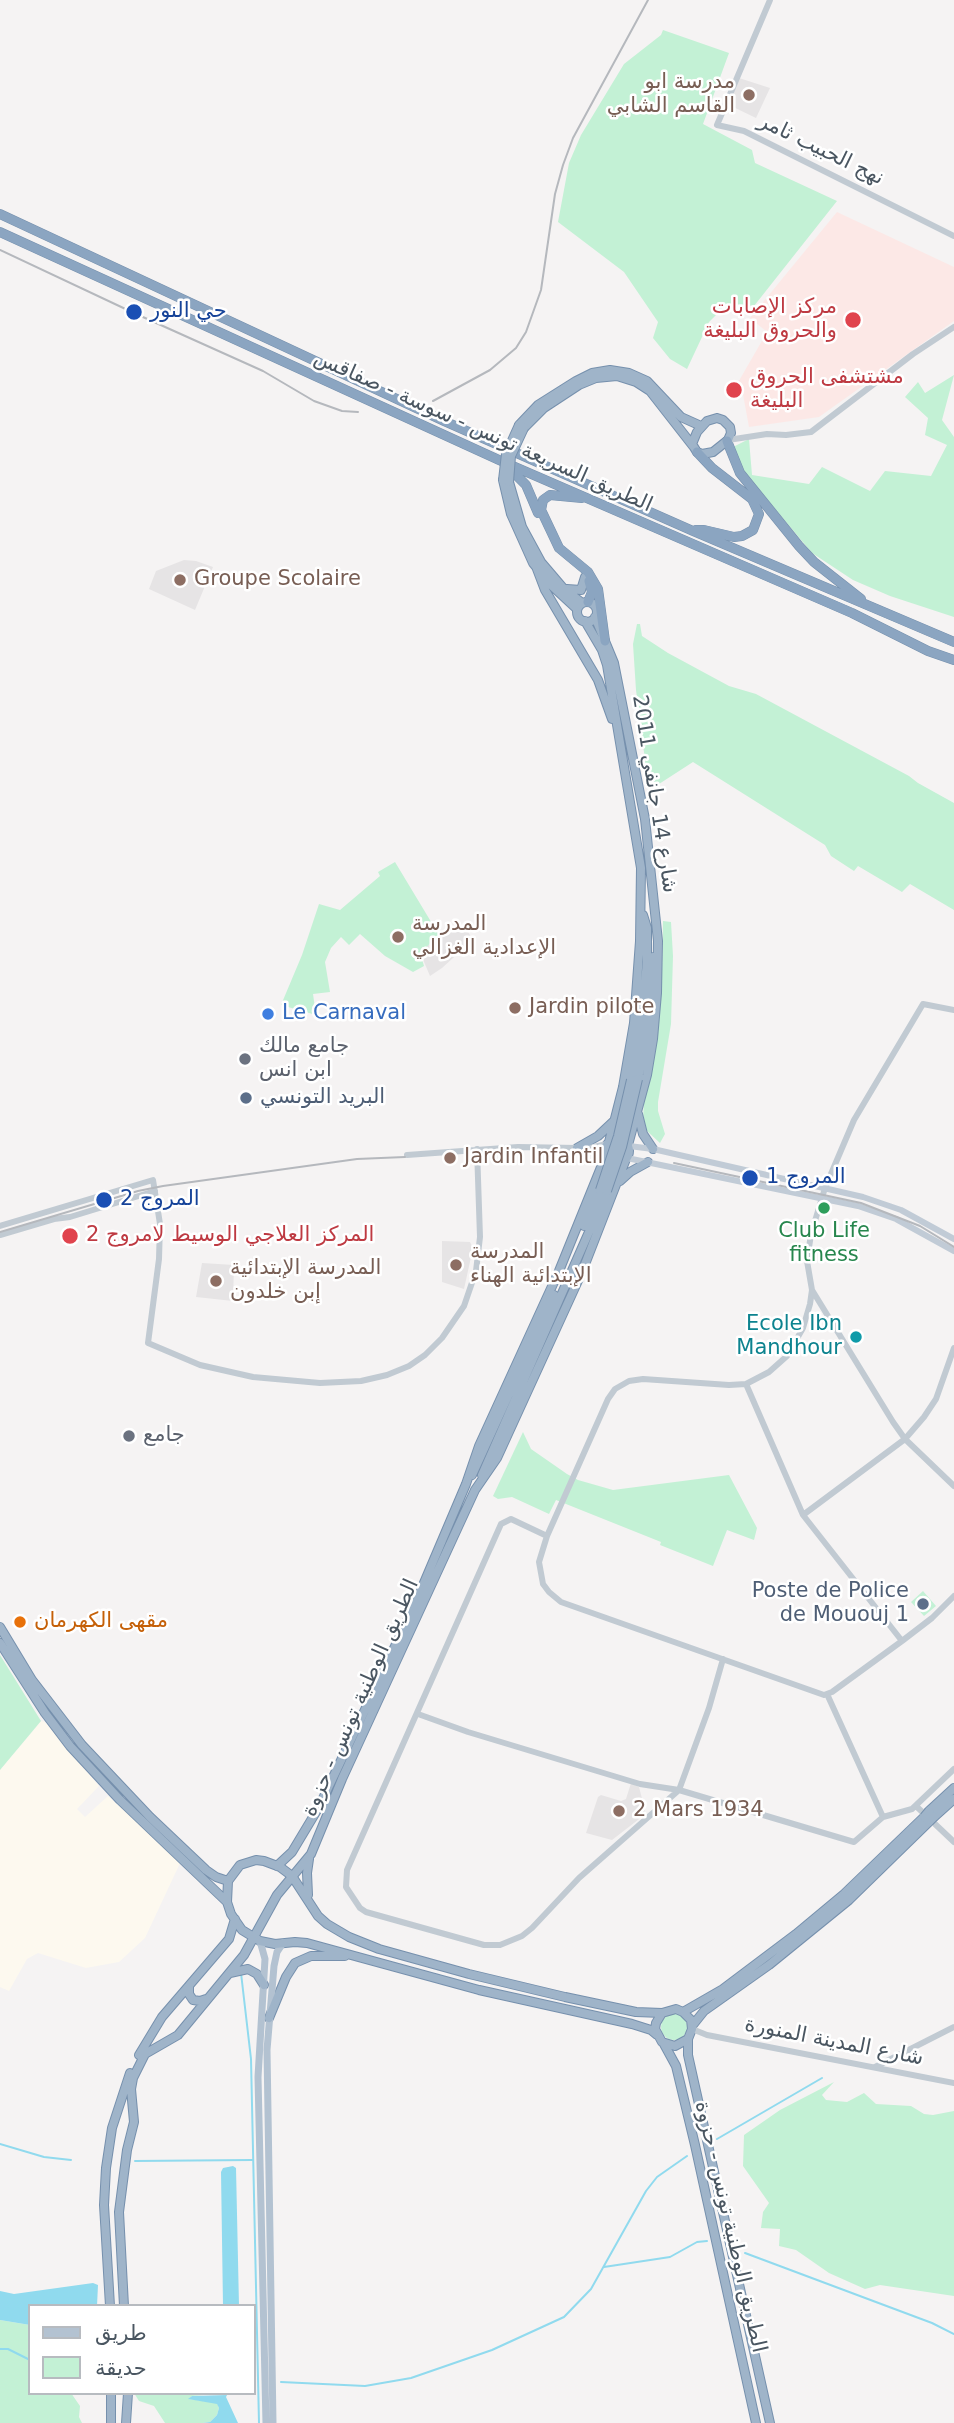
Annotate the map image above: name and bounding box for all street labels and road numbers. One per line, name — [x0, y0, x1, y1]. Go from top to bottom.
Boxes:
street label: نهج الحبيب ثامر — [754, 109, 888, 191]
street label: الطريق السريعة تونس - سوسة - صفاقس — [310, 346, 656, 518]
street label: شارع 14 جانفي 2011 — [626, 693, 682, 895]
street label: الطريق الوطنية تونس - حزوة — [297, 1575, 425, 1821]
street label: شارع المدينة المنورة — [742, 2012, 926, 2072]
street label: الطريق الوطنية تونس - حزوة — [689, 2099, 771, 2355]

